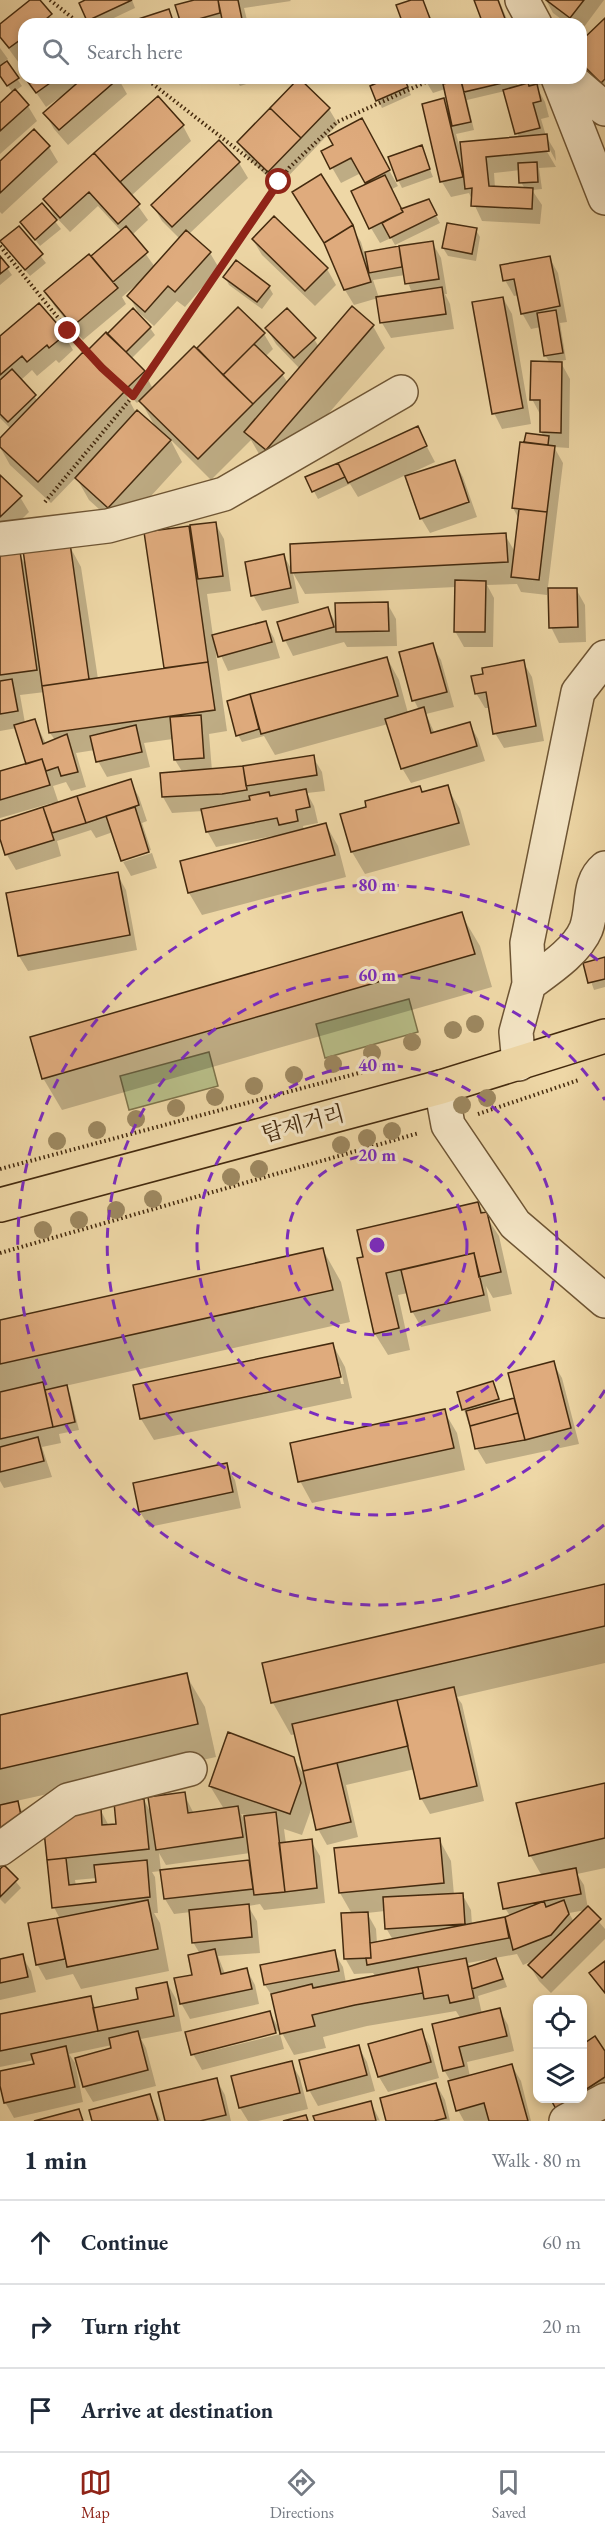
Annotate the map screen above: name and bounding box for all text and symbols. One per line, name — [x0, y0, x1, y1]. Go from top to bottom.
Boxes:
search box — [18, 18, 587, 84]
icon: search — [39, 35, 72, 68]
text: Search here — [87, 37, 182, 66]
route start — [265, 168, 291, 194]
route end — [54, 317, 80, 343]
text: 80 m — [358, 873, 396, 896]
text: 60 m — [358, 963, 396, 986]
text: 40 m — [358, 1053, 396, 1076]
street label: 탑제거리 — [258, 1098, 348, 1148]
text: 20 m — [358, 1143, 396, 1166]
centre of rings — [367, 1235, 387, 1255]
map controls — [533, 1995, 587, 2103]
button: locate — [533, 1995, 587, 2049]
button: layers — [533, 2049, 587, 2103]
text: 1 min — [24, 2143, 87, 2177]
text: Walk · 80 m — [492, 2147, 581, 2173]
icon: ahead — [24, 2226, 57, 2259]
text: Continue — [81, 2228, 168, 2257]
text: 60 m — [542, 2229, 581, 2255]
icon: right — [24, 2310, 57, 2343]
text: Turn right — [81, 2312, 180, 2341]
text: 20 m — [542, 2313, 581, 2339]
icon: arrive — [24, 2394, 57, 2427]
text: Arrive at destination — [81, 2396, 273, 2425]
tab: Map — [79, 2466, 112, 2523]
tab: Directions — [270, 2466, 334, 2523]
tab: Saved — [492, 2466, 526, 2523]

